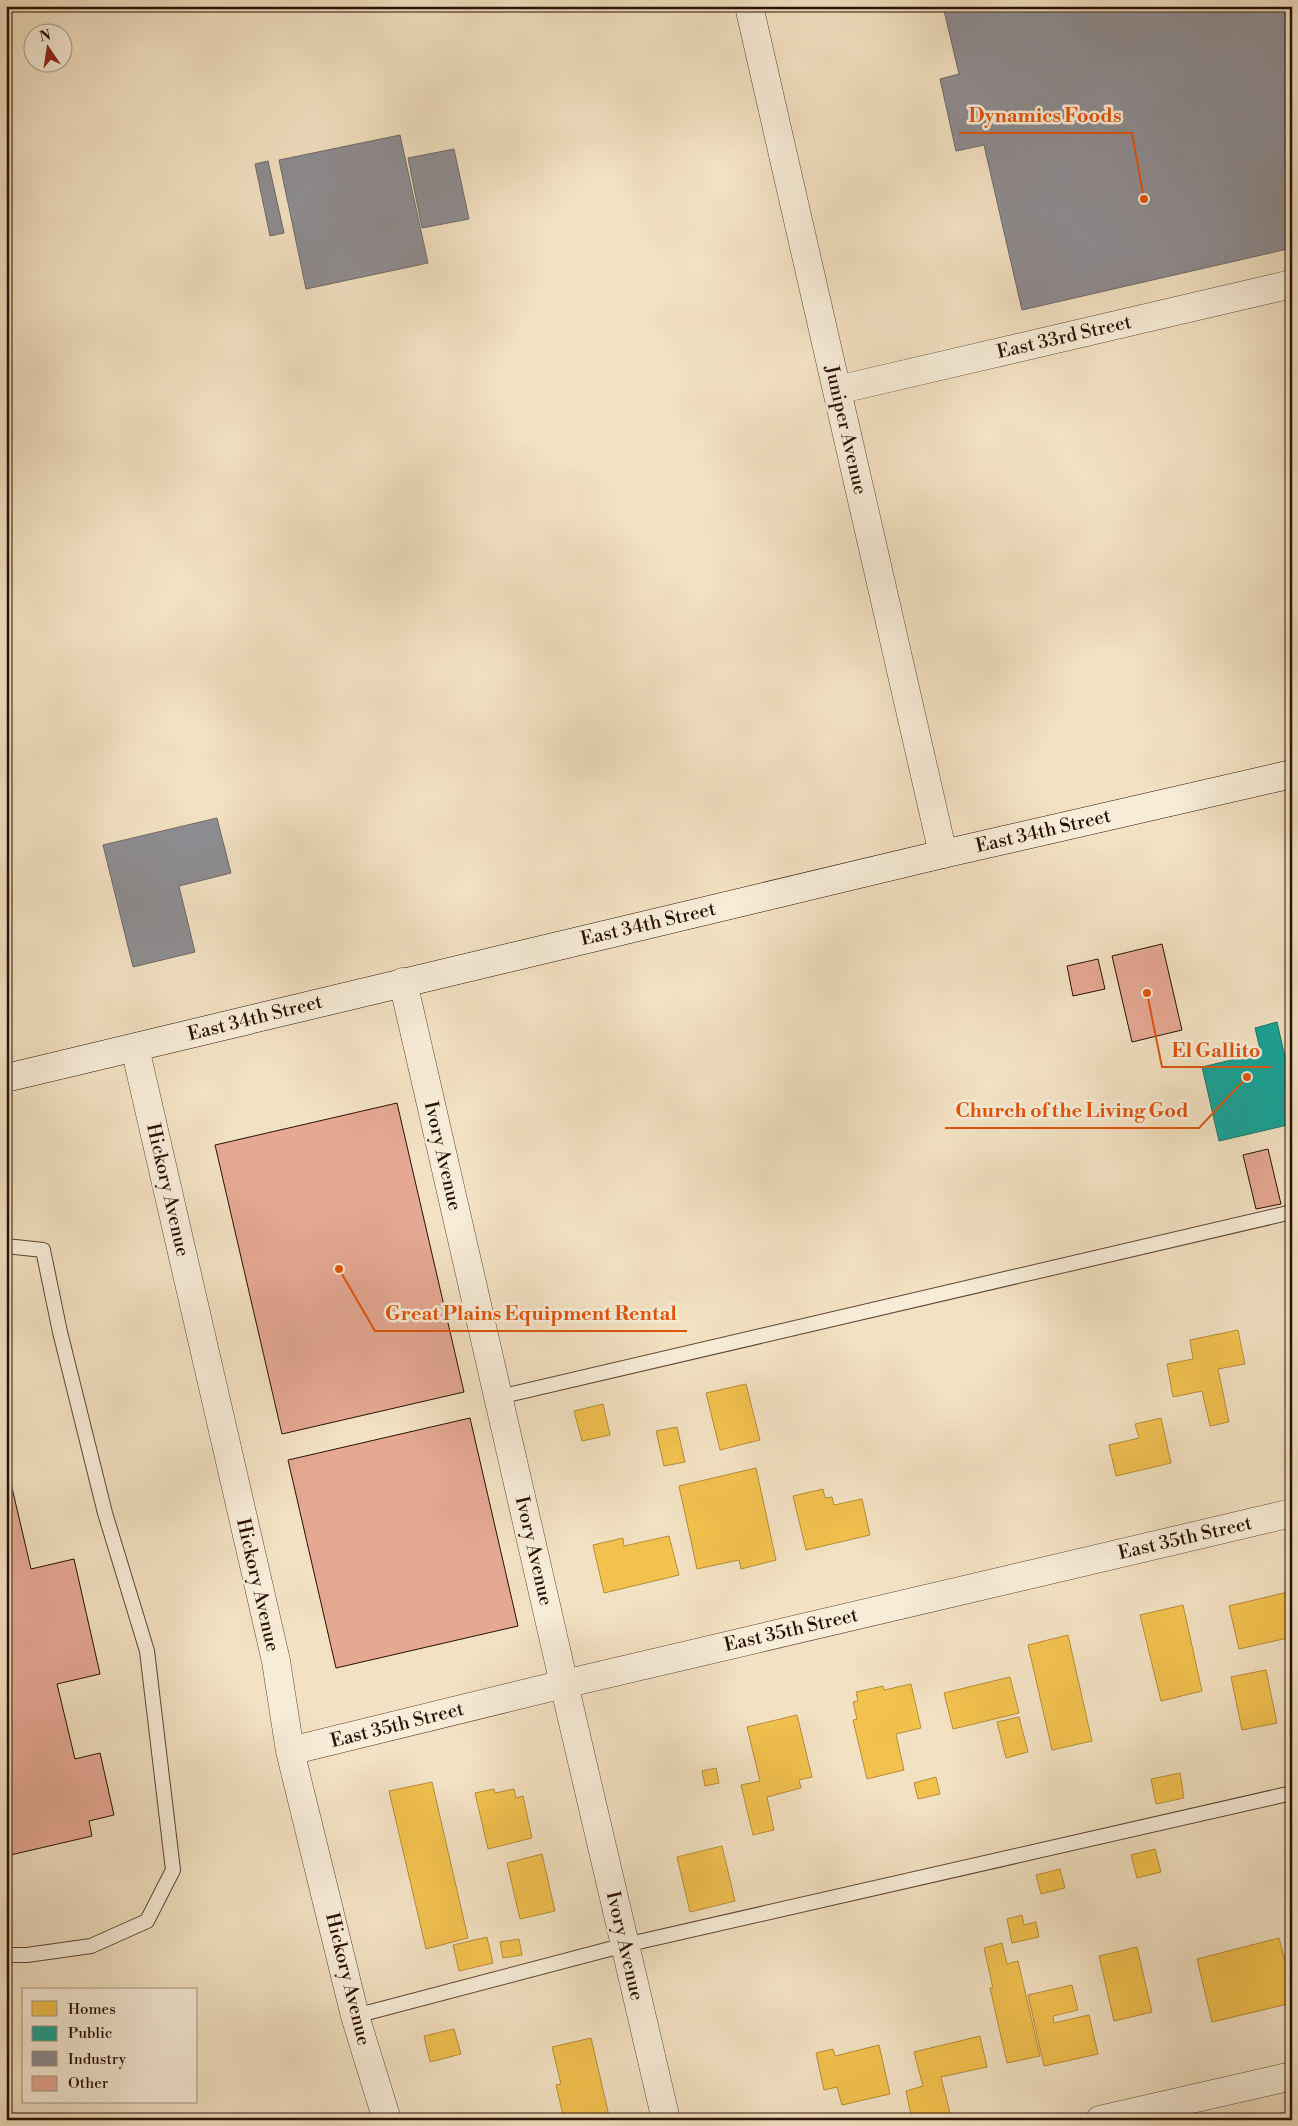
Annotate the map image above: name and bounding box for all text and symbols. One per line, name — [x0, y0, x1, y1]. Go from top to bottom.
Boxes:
north arrow — [22, 22, 72, 72]
text: N — [38, 26, 53, 46]
callout: Dynamics Foods — [959, 98, 1132, 133]
text: Dynamics Foods — [968, 104, 1122, 129]
street label: East 33rd Street — [994, 310, 1134, 364]
street label: Juniper Avenue — [819, 362, 873, 497]
street label: East 34th Street — [973, 804, 1113, 858]
street label: East 34th Street — [578, 897, 718, 951]
street label: East 34th Street — [185, 990, 325, 1046]
callout: El Gallito — [1162, 1032, 1271, 1067]
text: El Gallito — [1172, 1039, 1260, 1064]
callout: Church of the Living God — [945, 1093, 1199, 1128]
street label: Ivory Avenue — [419, 1099, 467, 1213]
text: Church of the Living God — [955, 1099, 1189, 1124]
street label: Hickory Avenue — [141, 1121, 195, 1259]
callout: Great Plains Equipment Rental — [375, 1296, 687, 1331]
text: Great Plains Equipment Rental — [385, 1302, 677, 1327]
street label: Ivory Avenue — [510, 1494, 558, 1608]
street label: East 35th Street — [1116, 1511, 1255, 1565]
street label: Hickory Avenue — [231, 1516, 285, 1654]
street label: East 35th Street — [722, 1603, 861, 1657]
street label: East 35th Street — [328, 1697, 466, 1753]
street label: Ivory Avenue — [601, 1889, 649, 2003]
street label: Hickory Avenue — [320, 1910, 376, 2048]
legend — [22, 1988, 198, 2104]
text: Homes — [68, 2000, 116, 2019]
text: Public — [68, 2024, 112, 2043]
text: Industry — [68, 2050, 127, 2069]
text: Other — [68, 2074, 109, 2093]

